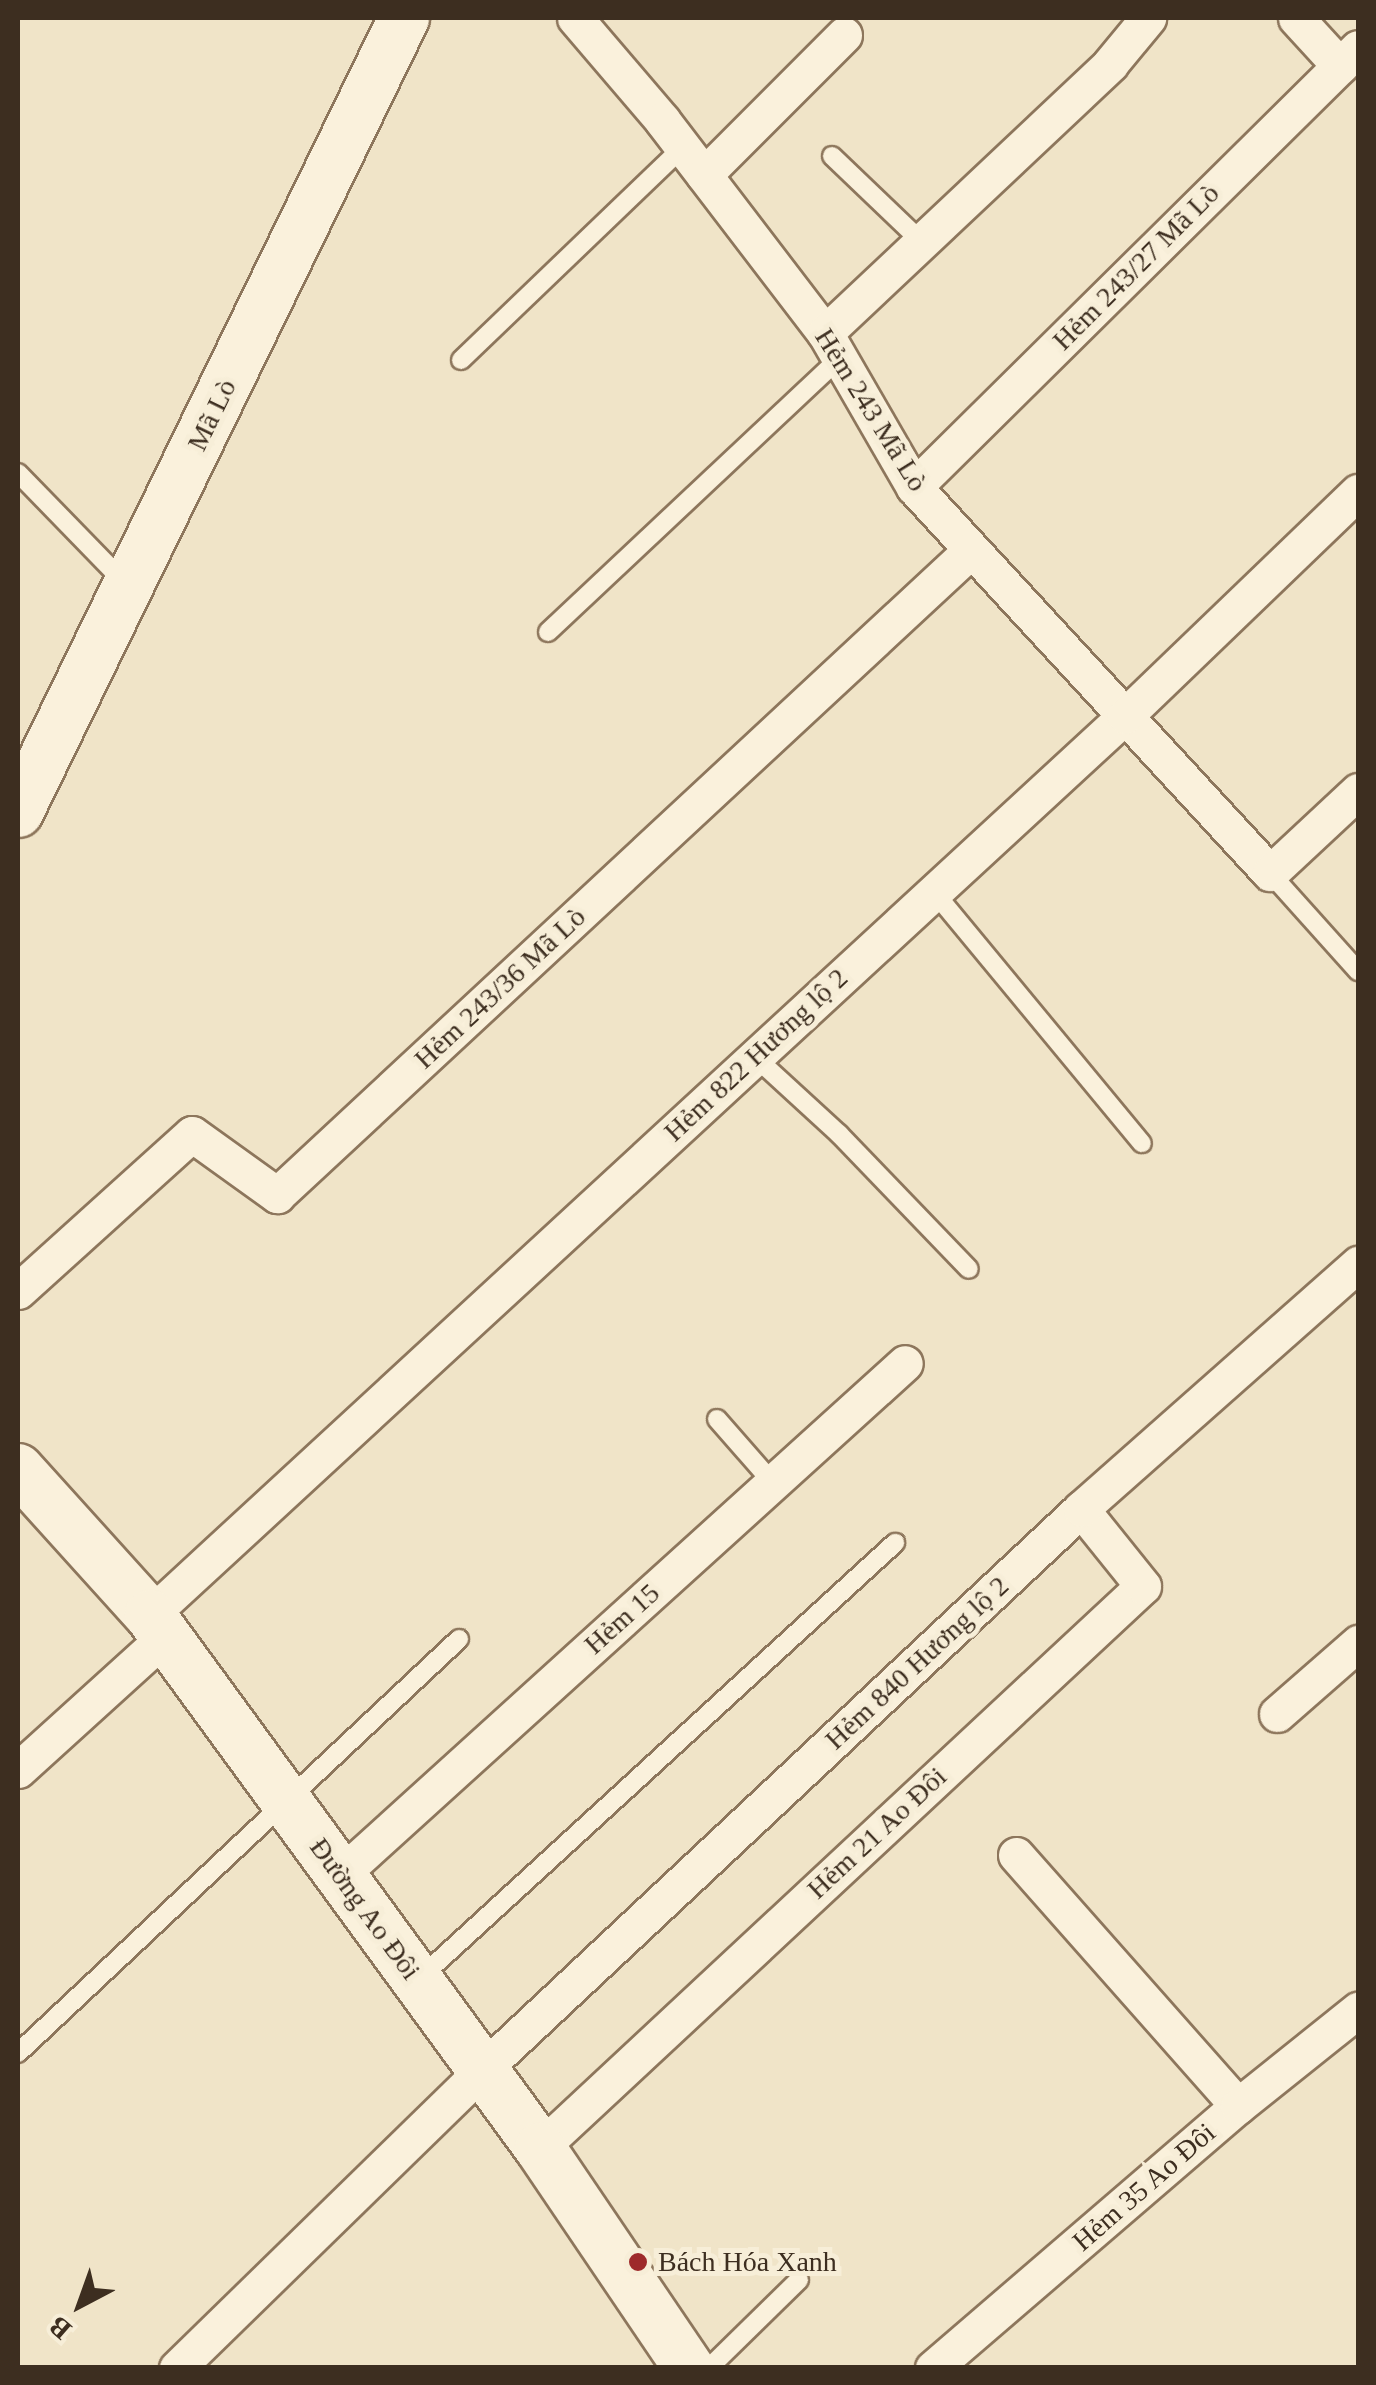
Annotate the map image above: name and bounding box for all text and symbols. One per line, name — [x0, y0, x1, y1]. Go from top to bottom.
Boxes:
street label: Hẻm 243/27 Mã Lò — [1046, 177, 1226, 357]
street label: Hẻm 243 Mã Lò — [808, 322, 934, 498]
street label: Mã Lò — [180, 374, 244, 456]
street label: Hẻm 243/36 Mã Lò — [407, 900, 593, 1076]
street label: Hẻm 822 Hương lộ 2 — [657, 961, 855, 1149]
street label: Hẻm 840 Hương lộ 2 — [818, 1569, 1016, 1757]
street label: Hẻm 15 — [578, 1577, 666, 1661]
street label: Hẻm 21 Ao Đôi — [800, 1759, 954, 1907]
street label: Đường Ao Đôi — [302, 1831, 428, 1987]
street label: Hẻm 35 Ao Đôi — [1065, 2115, 1223, 2259]
place label: Bách Hóa Xanh — [658, 2245, 837, 2279]
marker: Bách Hóa Xanh — [627, 2251, 649, 2273]
north arrow — [30, 2255, 130, 2355]
text: B — [43, 2310, 77, 2346]

